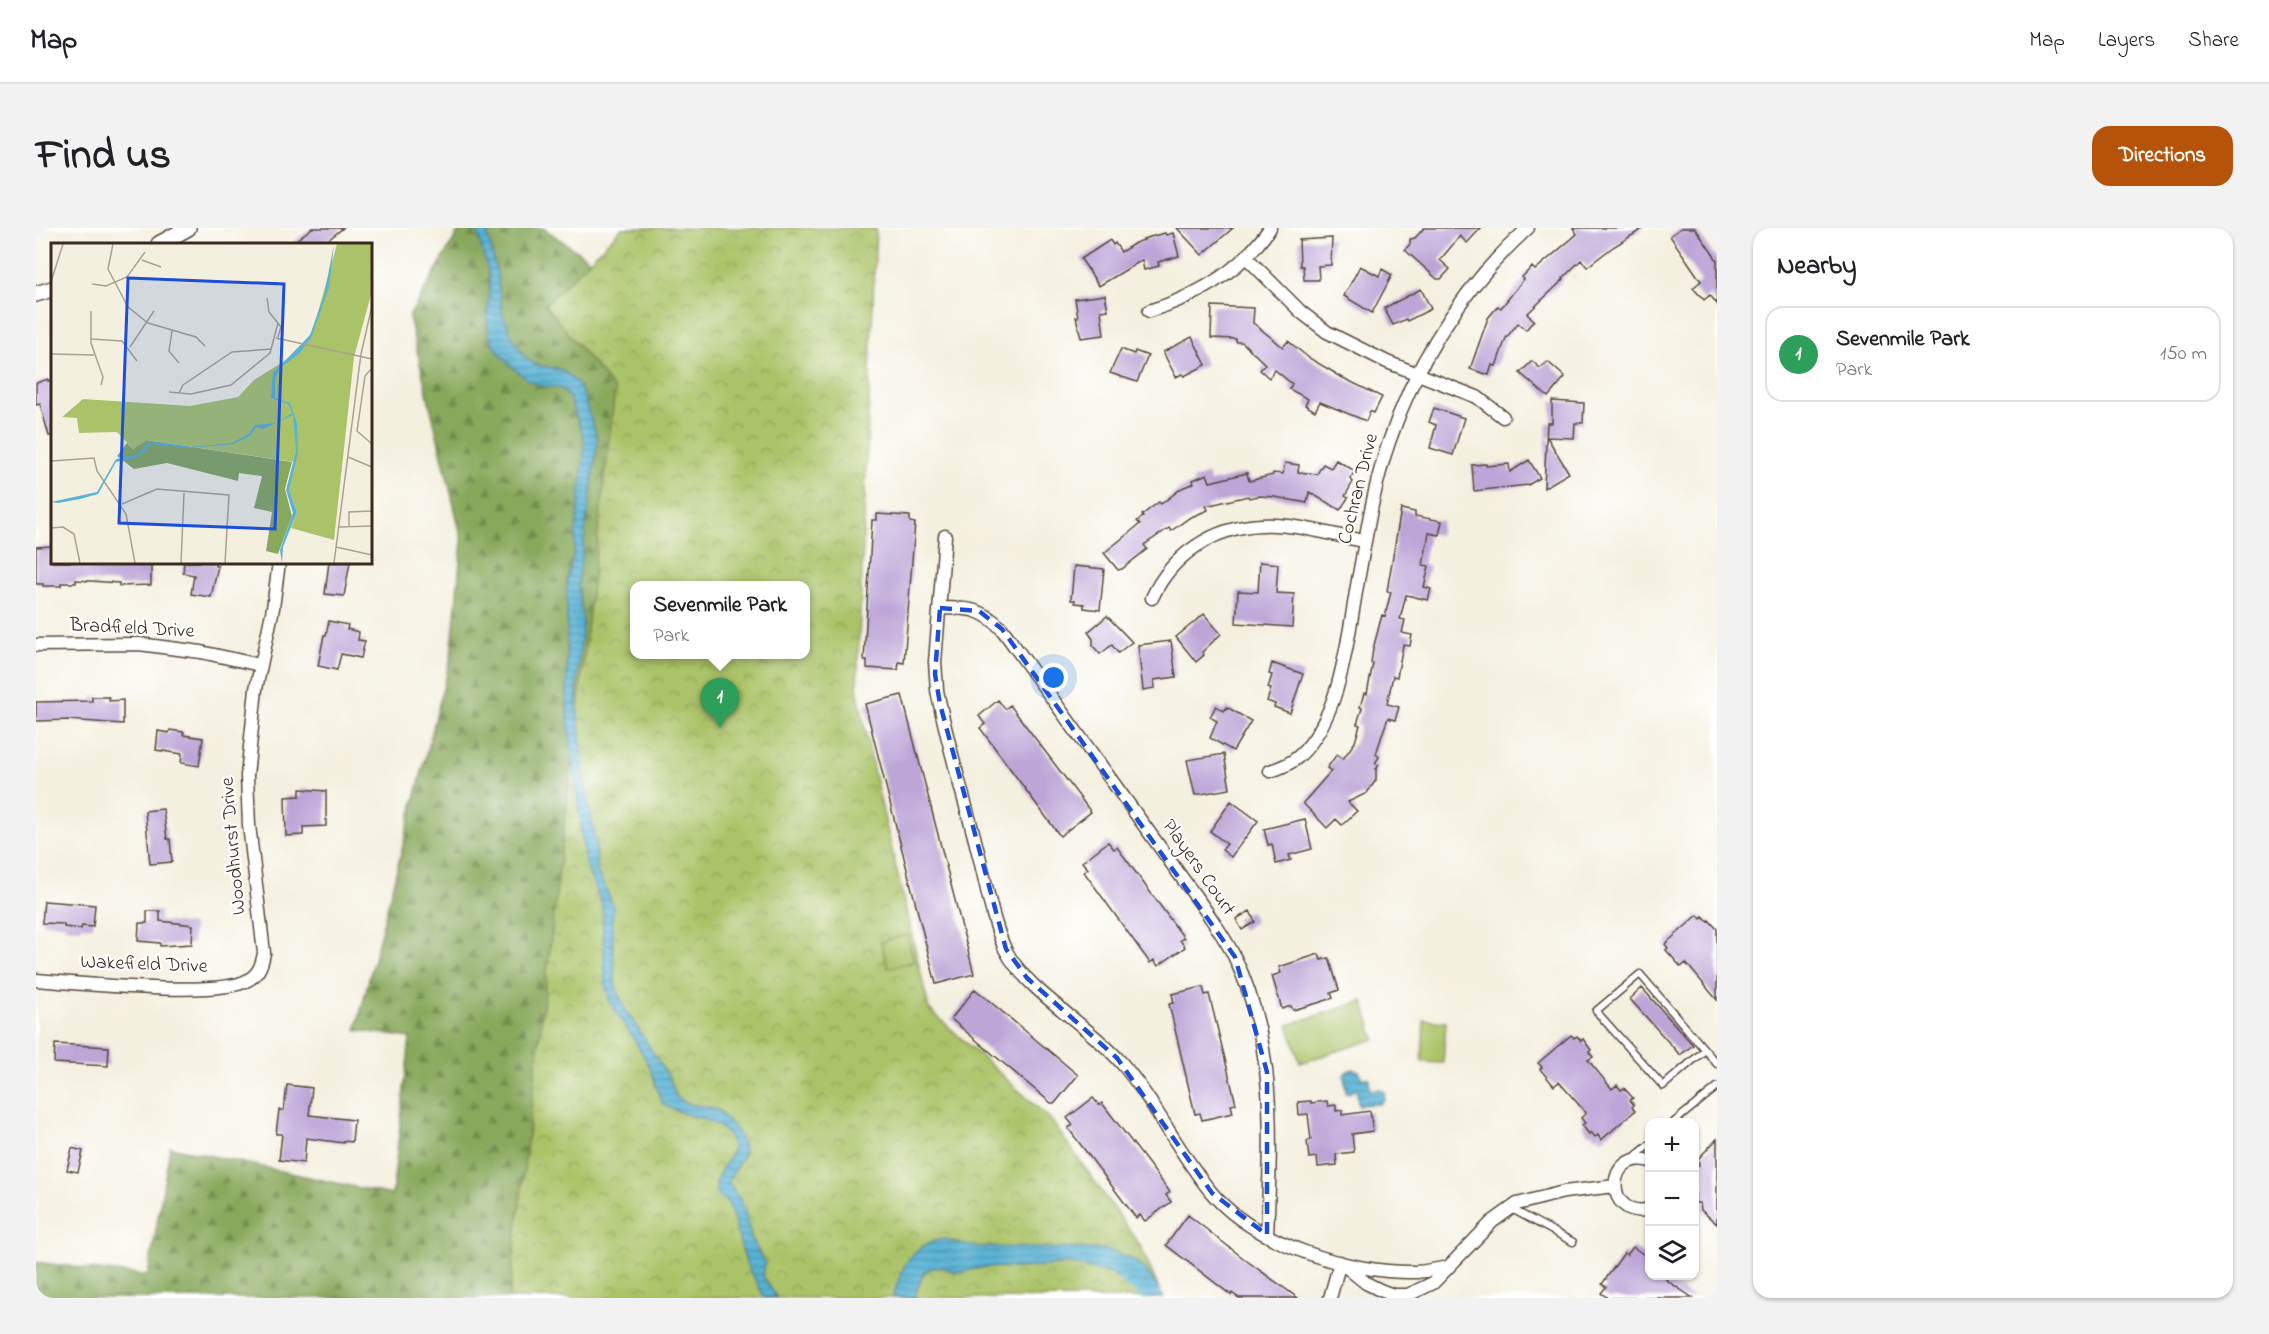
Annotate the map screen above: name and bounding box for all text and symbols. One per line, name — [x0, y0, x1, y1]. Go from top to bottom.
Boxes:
text: Map — [30, 21, 77, 62]
text: Map — [2029, 26, 2065, 56]
text: Layers — [2098, 26, 2155, 56]
text: Share — [2188, 26, 2239, 56]
text: Find us — [36, 126, 171, 187]
button: Directions — [2092, 126, 2233, 186]
inset map — [51, 243, 372, 564]
text: Nearby — [1777, 248, 1856, 286]
text: Sevenmile Park — [1836, 324, 1970, 356]
text: 1 — [1795, 340, 1802, 369]
text: 150 m — [2160, 340, 2207, 369]
text: Park — [1836, 356, 1872, 385]
street label: Cochran Drive — [1331, 430, 1387, 548]
popup — [630, 581, 810, 659]
text: Sevenmile Park — [653, 590, 787, 622]
street label: Bradfield Drive — [68, 611, 195, 647]
text: Park — [653, 622, 689, 651]
your location — [1039, 663, 1068, 692]
pin: 1 — [700, 678, 740, 728]
street label: Woodhurst Drive — [214, 776, 254, 916]
street label: Players Court — [1154, 814, 1242, 922]
street label: Wakefield Drive — [80, 948, 208, 982]
map controls — [1645, 1118, 1699, 1280]
button: + — [1645, 1118, 1699, 1172]
button: − — [1645, 1172, 1699, 1226]
button: layers — [1645, 1226, 1699, 1280]

